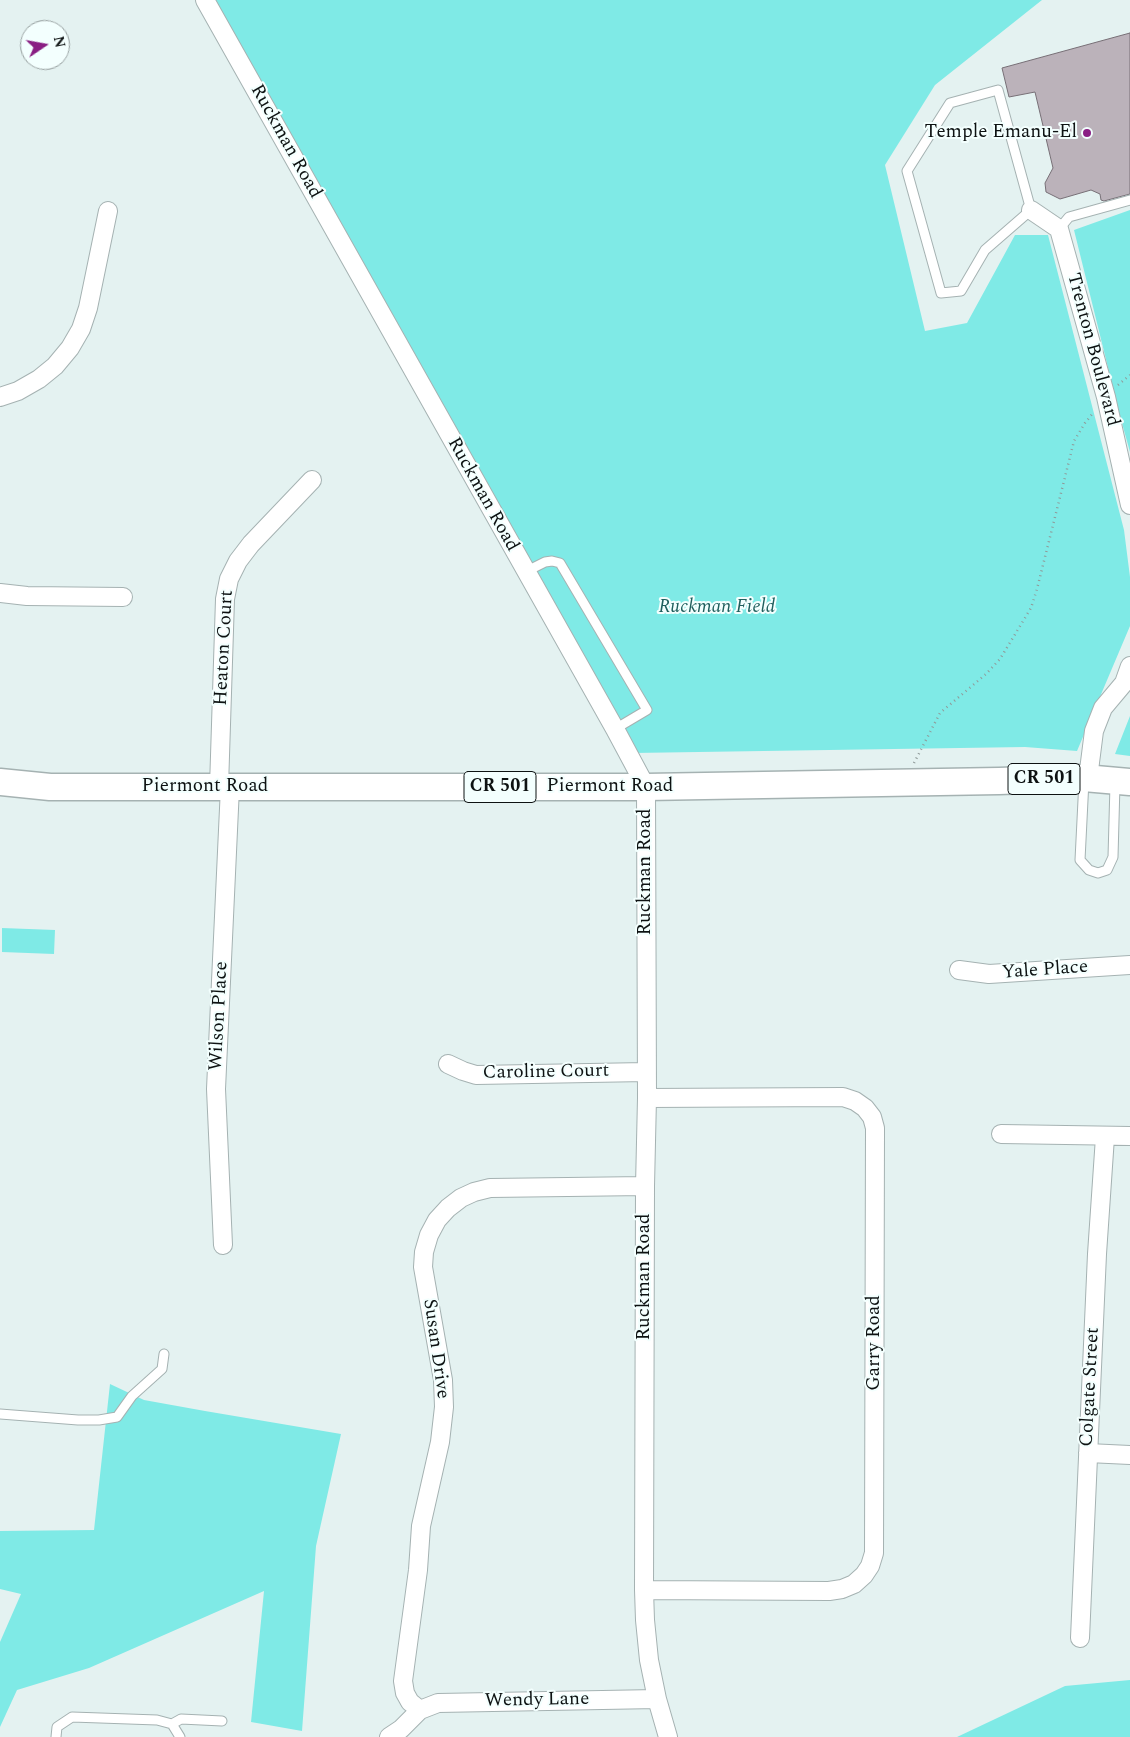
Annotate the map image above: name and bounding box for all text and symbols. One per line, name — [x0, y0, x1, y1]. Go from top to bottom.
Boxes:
north arrow — [20, 20, 70, 70]
text: N — [48, 34, 71, 50]
street label: Ruckman Road — [244, 81, 326, 203]
place label: Temple Emanu-El — [925, 122, 1077, 144]
marker: Temple Emanu-El — [1081, 127, 1093, 139]
street label: Trenton Boulevard — [1061, 271, 1123, 429]
street label: Ruckman Road — [441, 434, 523, 556]
street label: Heaton Court — [211, 590, 239, 706]
park label: Ruckman Field — [659, 597, 775, 619]
road number: CR 501 — [1008, 764, 1080, 794]
road number: CR 501 — [464, 772, 536, 802]
street label: Piermont Road — [142, 776, 268, 798]
street label: Piermont Road — [547, 776, 673, 798]
street label: Ruckman Road — [635, 808, 657, 936]
street label: Yale Place — [1001, 957, 1089, 985]
street label: Wilson Place — [206, 961, 234, 1071]
street label: Caroline Court — [483, 1060, 609, 1086]
street label: Ruckman Road — [634, 1213, 656, 1341]
street label: Garry Road — [864, 1295, 886, 1391]
street label: Susan Drive — [417, 1298, 453, 1400]
street label: Colgate Street — [1076, 1327, 1106, 1447]
street label: Wendy Lane — [485, 1689, 589, 1713]

